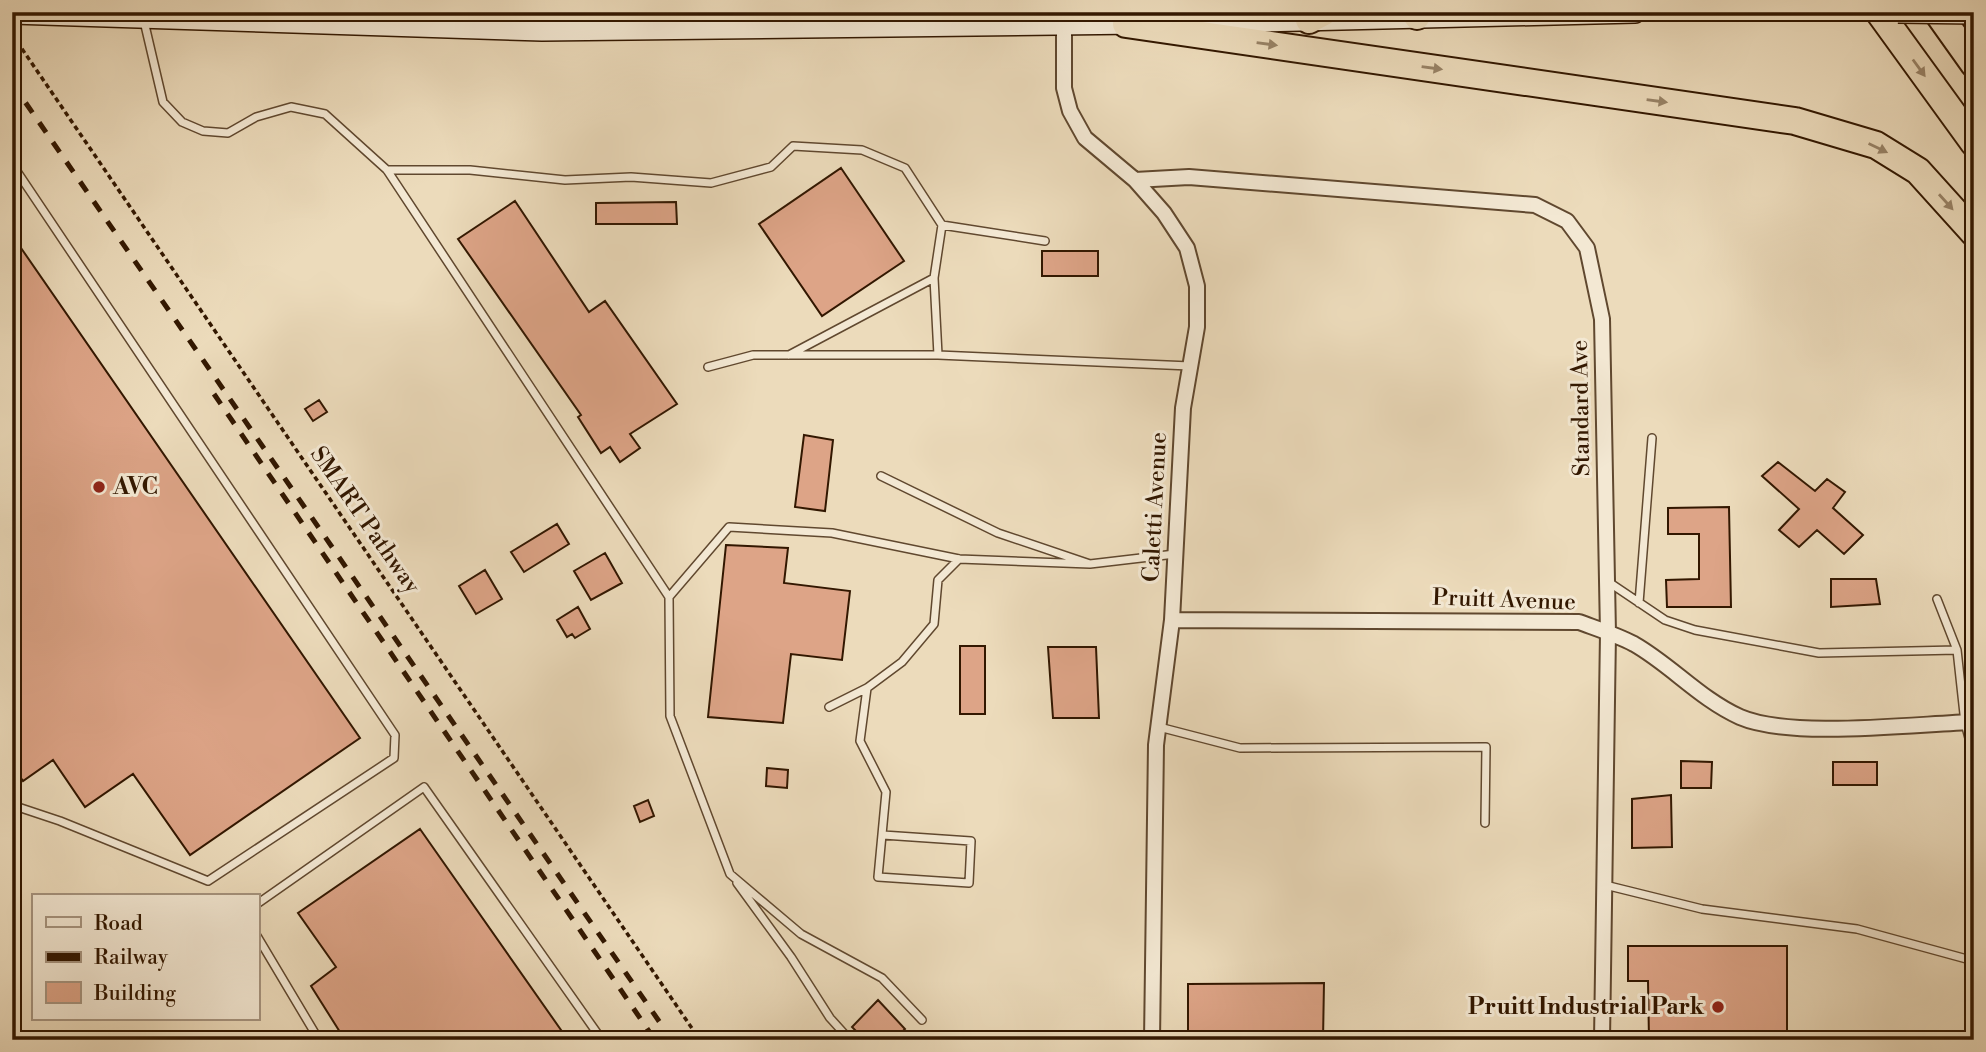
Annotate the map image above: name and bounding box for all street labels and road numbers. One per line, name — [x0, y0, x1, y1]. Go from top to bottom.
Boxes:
street label: Standard Ave — [1566, 339, 1596, 477]
street label: Caletti Avenue — [1137, 431, 1173, 583]
street label: SMART Pathway — [304, 441, 427, 600]
street label: Pruitt Avenue — [1432, 584, 1576, 616]

